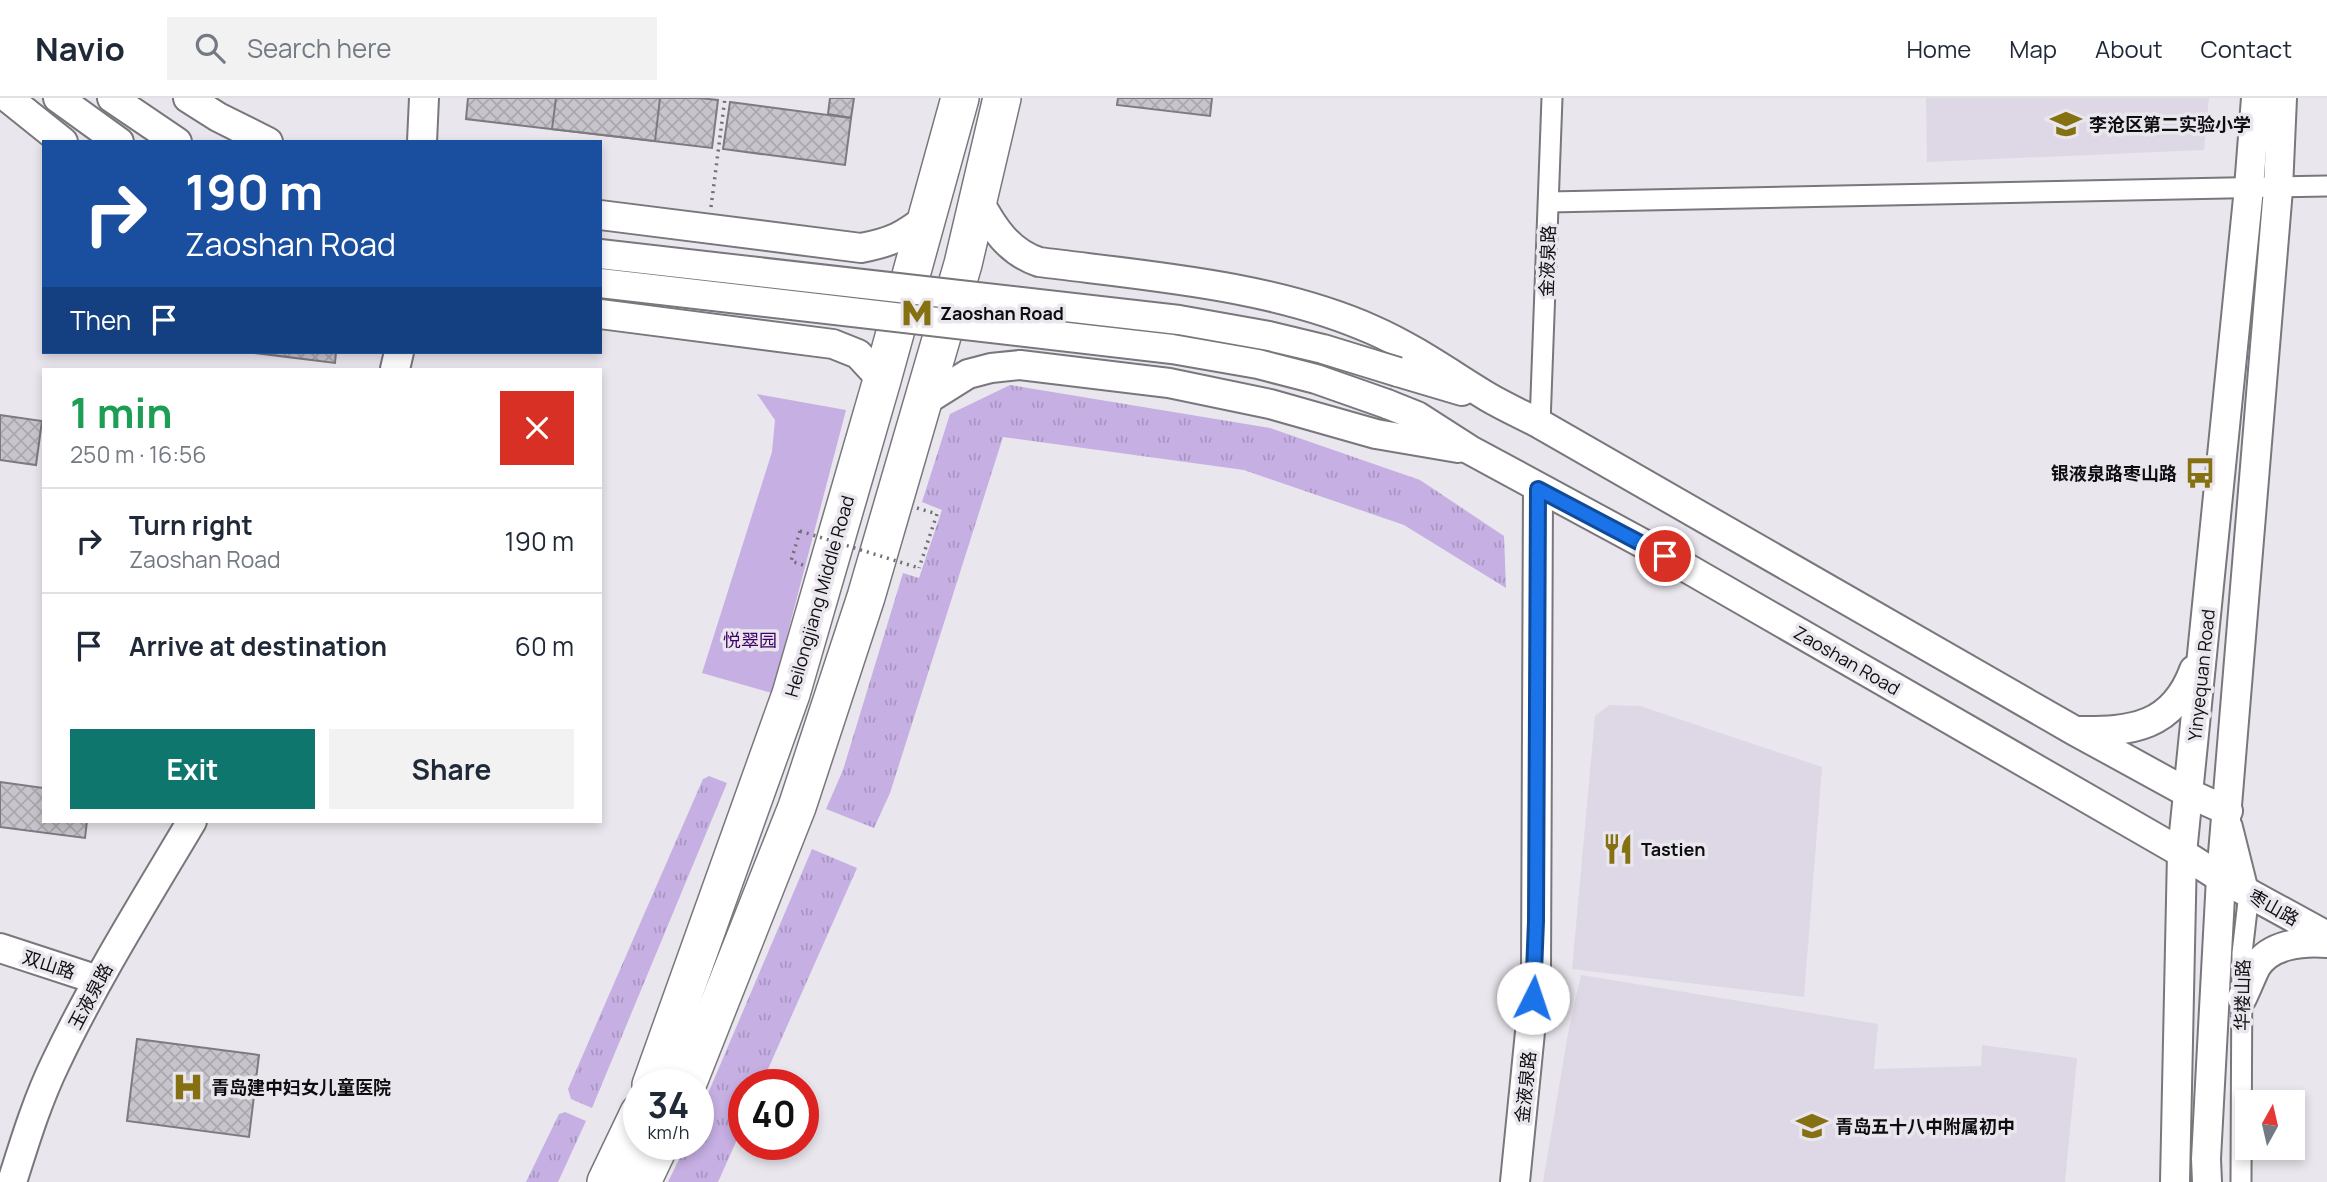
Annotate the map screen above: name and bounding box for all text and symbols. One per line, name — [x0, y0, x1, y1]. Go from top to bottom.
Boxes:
search box — [167, 17, 657, 80]
text: Navio — [35, 26, 125, 71]
icon: search — [191, 29, 229, 67]
text: Search here — [247, 30, 391, 66]
text: Home — [1906, 32, 1971, 65]
text: Map — [2009, 32, 2057, 65]
text: About — [2095, 32, 2163, 65]
text: Contact — [2201, 32, 2292, 65]
school or university icon: 李沧区第二实验小学 — [2049, 107, 2083, 141]
place label: 李沧区第二实验小学 — [2089, 112, 2251, 136]
text: 190 m — [185, 158, 323, 225]
icon: right — [70, 168, 161, 259]
text: Zaoshan Road — [185, 222, 396, 266]
street label: 金液泉路 — [1534, 225, 1560, 297]
metro station icon: Zaoshan Road — [900, 296, 934, 330]
icon: arrive — [145, 301, 183, 339]
place label: Zaoshan Road — [940, 301, 1064, 325]
text: Then — [70, 302, 131, 338]
text: 1 min — [70, 383, 173, 441]
button: close — [500, 391, 574, 465]
text: 250 m · 16:56 — [70, 438, 207, 470]
bus stop icon: 银液泉路枣山路 — [2183, 456, 2217, 490]
place label: 银液泉路枣山路 — [2051, 461, 2177, 485]
street label: Heilongjiang Middle Road — [779, 492, 859, 700]
text: Turn right — [129, 507, 253, 543]
icon: right — [70, 522, 108, 560]
text: 190 m — [505, 523, 574, 559]
pin — [1635, 526, 1695, 586]
icon: arrive — [1646, 537, 1684, 575]
text: Zaoshan Road — [129, 543, 281, 575]
street label: Yinyequan Road — [2182, 608, 2220, 742]
street label: Zaoshan Road — [1790, 620, 1904, 700]
icon: arrive — [70, 627, 108, 665]
text: Arrive at destination — [129, 628, 387, 664]
text: 60 m — [515, 628, 574, 664]
park label: 悦翠园 — [723, 628, 777, 652]
button: Exit — [70, 729, 315, 809]
button: Share — [329, 729, 574, 809]
restaurant icon: Tastien — [1601, 832, 1635, 866]
place label: Tastien — [1641, 837, 1705, 861]
street label: 枣山路 — [2245, 883, 2303, 931]
street label: 双山路 — [20, 944, 78, 984]
street label: 玉液泉路 — [63, 959, 117, 1033]
street label: 华楼山路 — [2229, 959, 2255, 1031]
position arrow — [1496, 961, 1570, 1035]
street label: 金液泉路 — [1509, 1050, 1541, 1124]
speed limit sign: 40 — [728, 1069, 819, 1160]
hospital icon: 青岛建中妇女儿童医院 — [171, 1070, 205, 1104]
place label: 青岛建中妇女儿童医院 — [211, 1075, 391, 1099]
text: 34 — [648, 1081, 689, 1129]
north arrow — [2235, 1090, 2305, 1160]
map controls — [2235, 1090, 2305, 1160]
school or university icon: 青岛五十八中附属初中 — [1795, 1109, 1829, 1143]
place label: 青岛五十八中附属初中 — [1835, 1114, 2015, 1138]
text: km/h — [648, 1120, 689, 1144]

